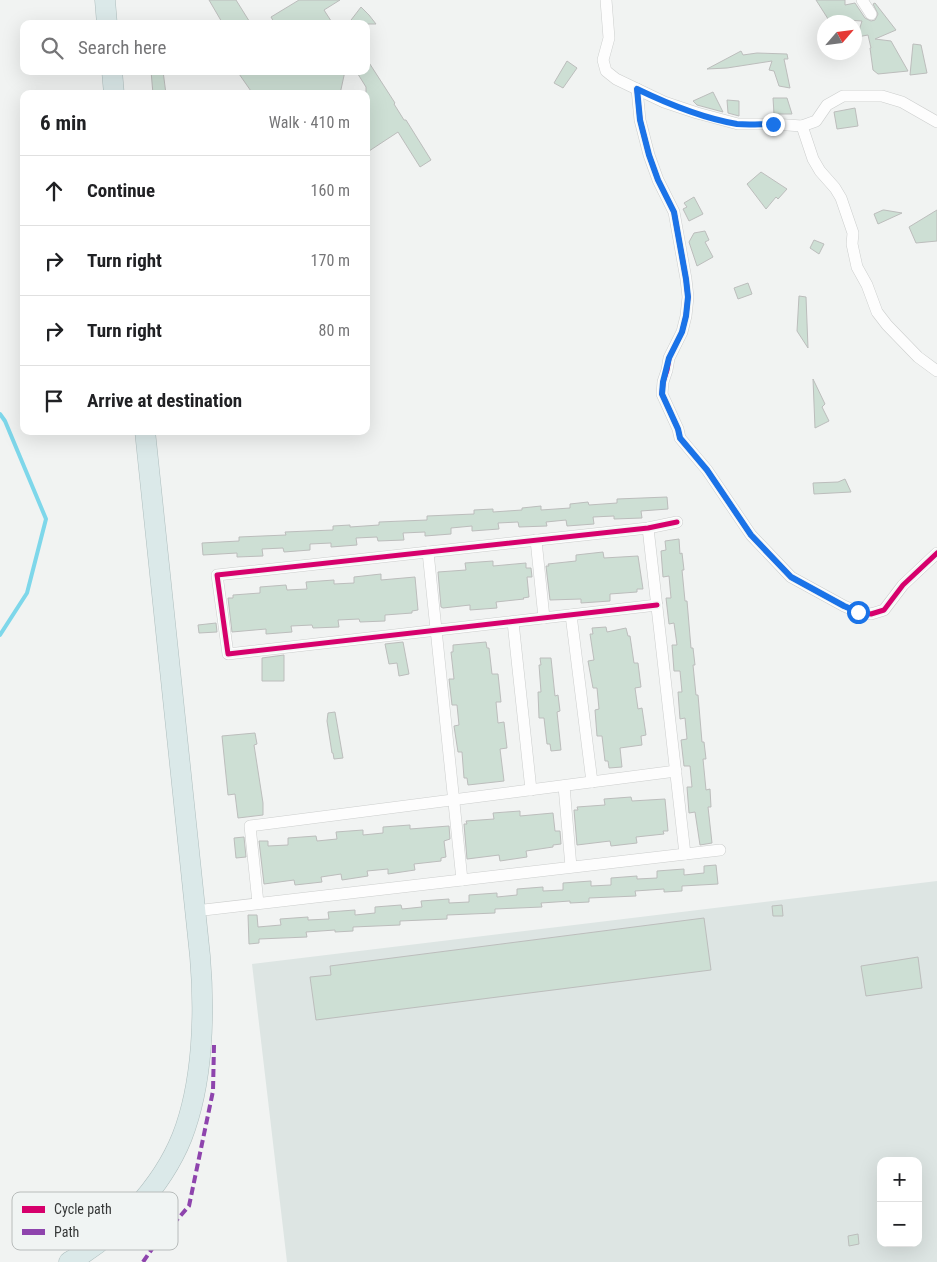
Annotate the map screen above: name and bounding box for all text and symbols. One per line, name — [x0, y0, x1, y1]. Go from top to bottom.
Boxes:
north arrow — [817, 15, 862, 60]
search box — [20, 20, 370, 75]
icon: search — [38, 34, 66, 62]
text: Search here — [78, 36, 166, 59]
text: 6 min — [40, 111, 87, 135]
text: Walk · 410 m — [269, 113, 350, 132]
route end — [762, 113, 785, 136]
icon: ahead — [40, 177, 68, 205]
text: Continue — [87, 179, 155, 202]
text: 160 m — [311, 181, 350, 200]
icon: right — [40, 247, 68, 275]
text: Turn right — [87, 249, 162, 272]
text: 170 m — [311, 251, 350, 270]
icon: right — [40, 317, 68, 345]
text: Turn right — [87, 319, 162, 342]
text: 80 m — [318, 321, 350, 340]
icon: arrive — [40, 387, 68, 415]
text: Arrive at destination — [87, 389, 242, 412]
route start — [847, 601, 870, 624]
map controls — [877, 1157, 922, 1247]
button: + — [877, 1157, 922, 1202]
legend — [12, 1192, 178, 1250]
text: Cycle path — [54, 1201, 112, 1217]
button: − — [877, 1202, 922, 1247]
text: Path — [54, 1224, 79, 1240]

